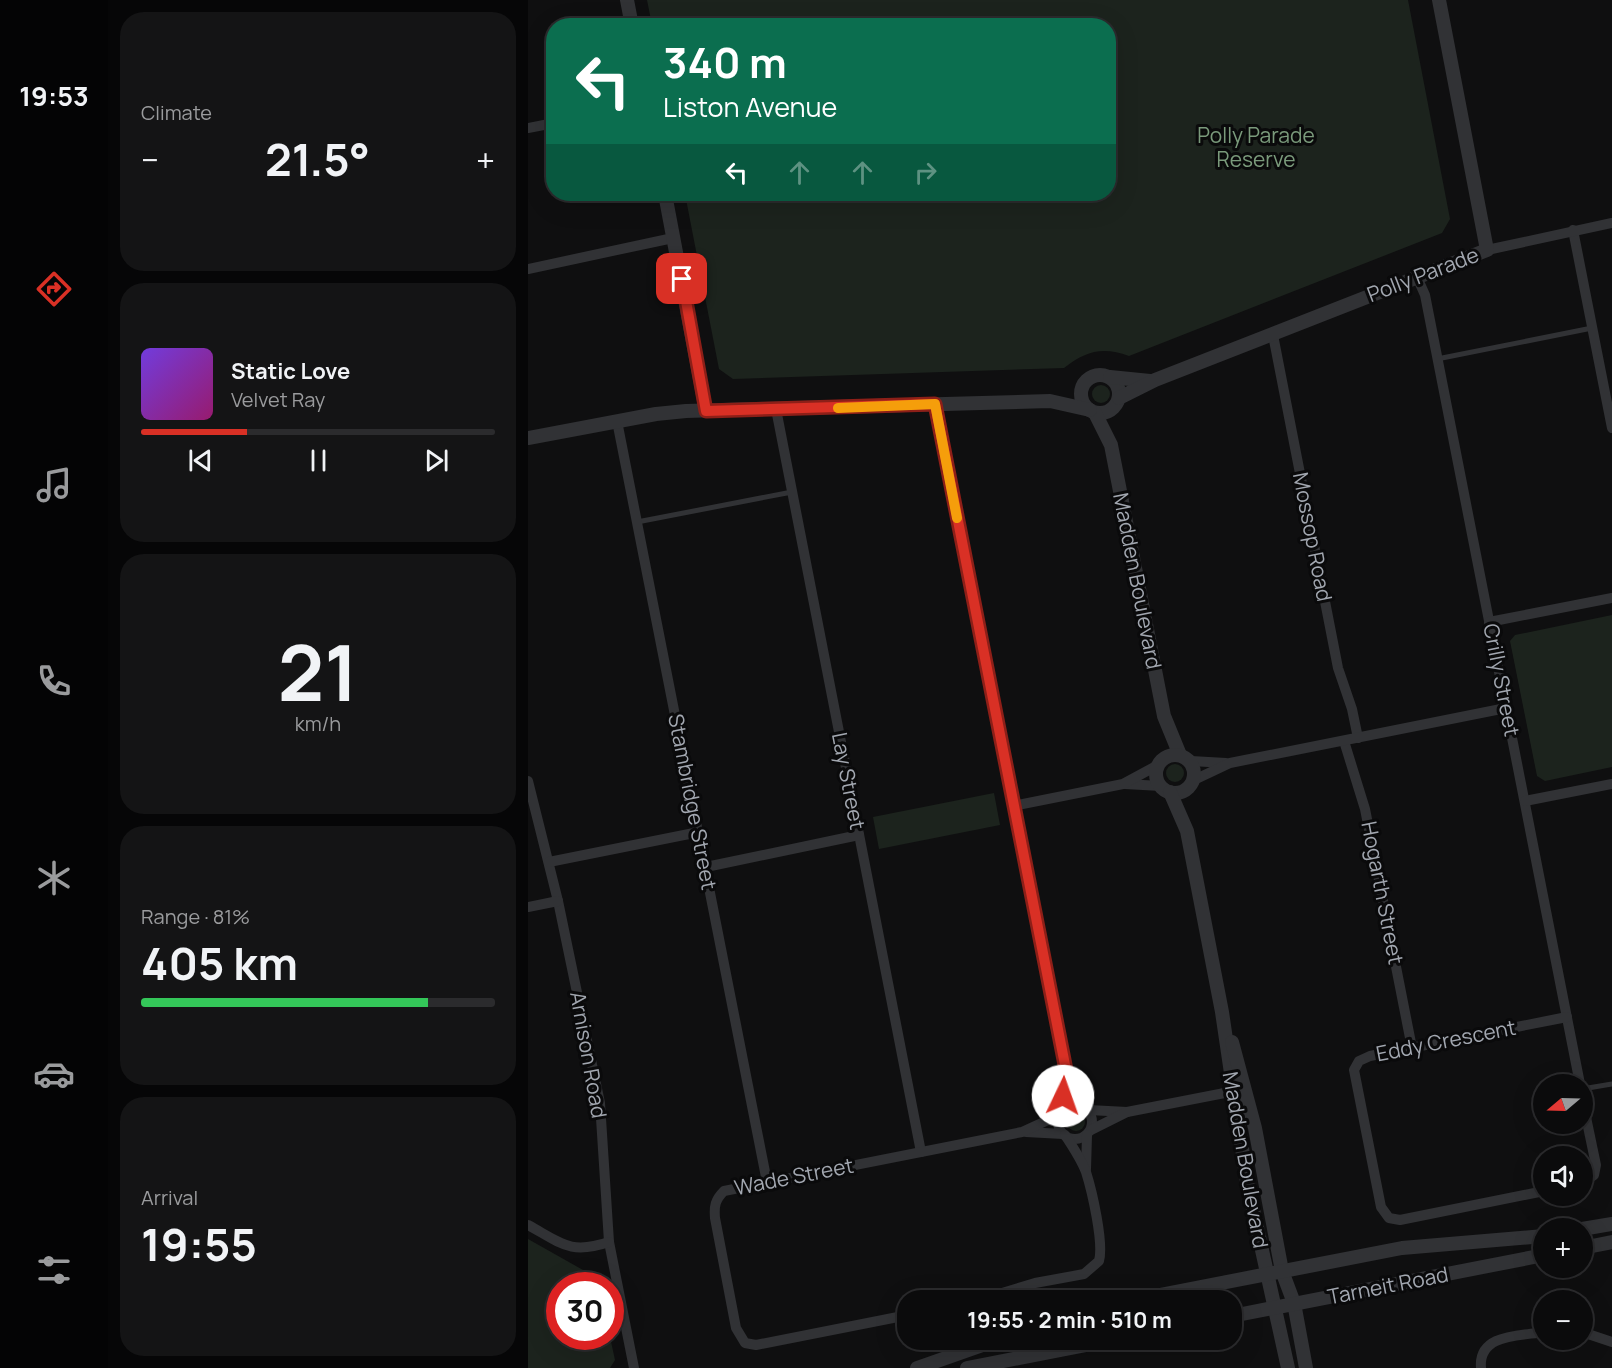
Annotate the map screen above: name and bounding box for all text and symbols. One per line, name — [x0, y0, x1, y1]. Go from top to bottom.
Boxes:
text: 340 m — [663, 33, 787, 91]
icon: left — [564, 42, 642, 120]
text: 19:53 — [19, 77, 89, 114]
text: Liston Avenue — [663, 88, 837, 125]
text: Climate — [141, 99, 212, 126]
park label: Polly Parade Reserve — [1197, 121, 1315, 173]
text: 21.5° — [265, 128, 370, 190]
text: − — [141, 137, 159, 182]
text: + — [476, 137, 495, 182]
icon: left — [720, 156, 753, 189]
icon: ahead — [783, 156, 816, 189]
icon: ahead — [846, 156, 879, 189]
icon: right — [909, 156, 942, 189]
street label: Polly Parade — [1363, 240, 1483, 308]
pin — [656, 253, 707, 304]
icon: arrive — [665, 262, 698, 295]
icon: directions — [33, 268, 75, 310]
text: Static Love — [231, 356, 350, 386]
text: Velvet Ray — [231, 386, 325, 413]
icon: previous — [184, 444, 217, 477]
icon: pause — [302, 444, 335, 477]
icon: next — [420, 444, 453, 477]
icon: music — [33, 464, 75, 506]
street label: Mossop Road — [1287, 470, 1339, 604]
street label: Madden Boulevard — [1107, 490, 1169, 671]
text: 21 — [278, 618, 358, 724]
street label: Crilly Street — [1477, 621, 1527, 739]
icon: phone — [33, 660, 75, 702]
text: km/h — [295, 710, 341, 737]
street label: Stambridge Street — [662, 711, 724, 892]
street label: Lay Street — [826, 730, 872, 832]
street label: Hogarth Street — [1355, 819, 1411, 967]
icon: climate — [33, 857, 75, 899]
text: Range · 81% — [141, 903, 250, 930]
text: 405 km — [141, 932, 298, 994]
street label: Arnison Road — [564, 989, 614, 1120]
street label: Eddy Crescent — [1373, 1013, 1518, 1067]
icon: car — [33, 1053, 75, 1095]
position arrow — [1031, 1064, 1095, 1128]
street label: Madden Boulevard — [1217, 1069, 1275, 1250]
north arrow — [1533, 1074, 1593, 1134]
map controls — [1533, 1074, 1593, 1350]
button: sound — [1533, 1146, 1593, 1206]
street label: Wade Street — [732, 1151, 856, 1201]
text: Arrival — [141, 1184, 198, 1211]
text: 19:55 — [141, 1213, 257, 1275]
button: + — [1533, 1218, 1593, 1278]
icon: filters — [33, 1249, 75, 1291]
street label: Tarneit Road — [1325, 1260, 1450, 1310]
speed limit sign: 30 — [546, 1272, 624, 1350]
button: − — [1533, 1290, 1593, 1350]
text: 19:55 · 2 min · 510 m — [967, 1305, 1172, 1335]

